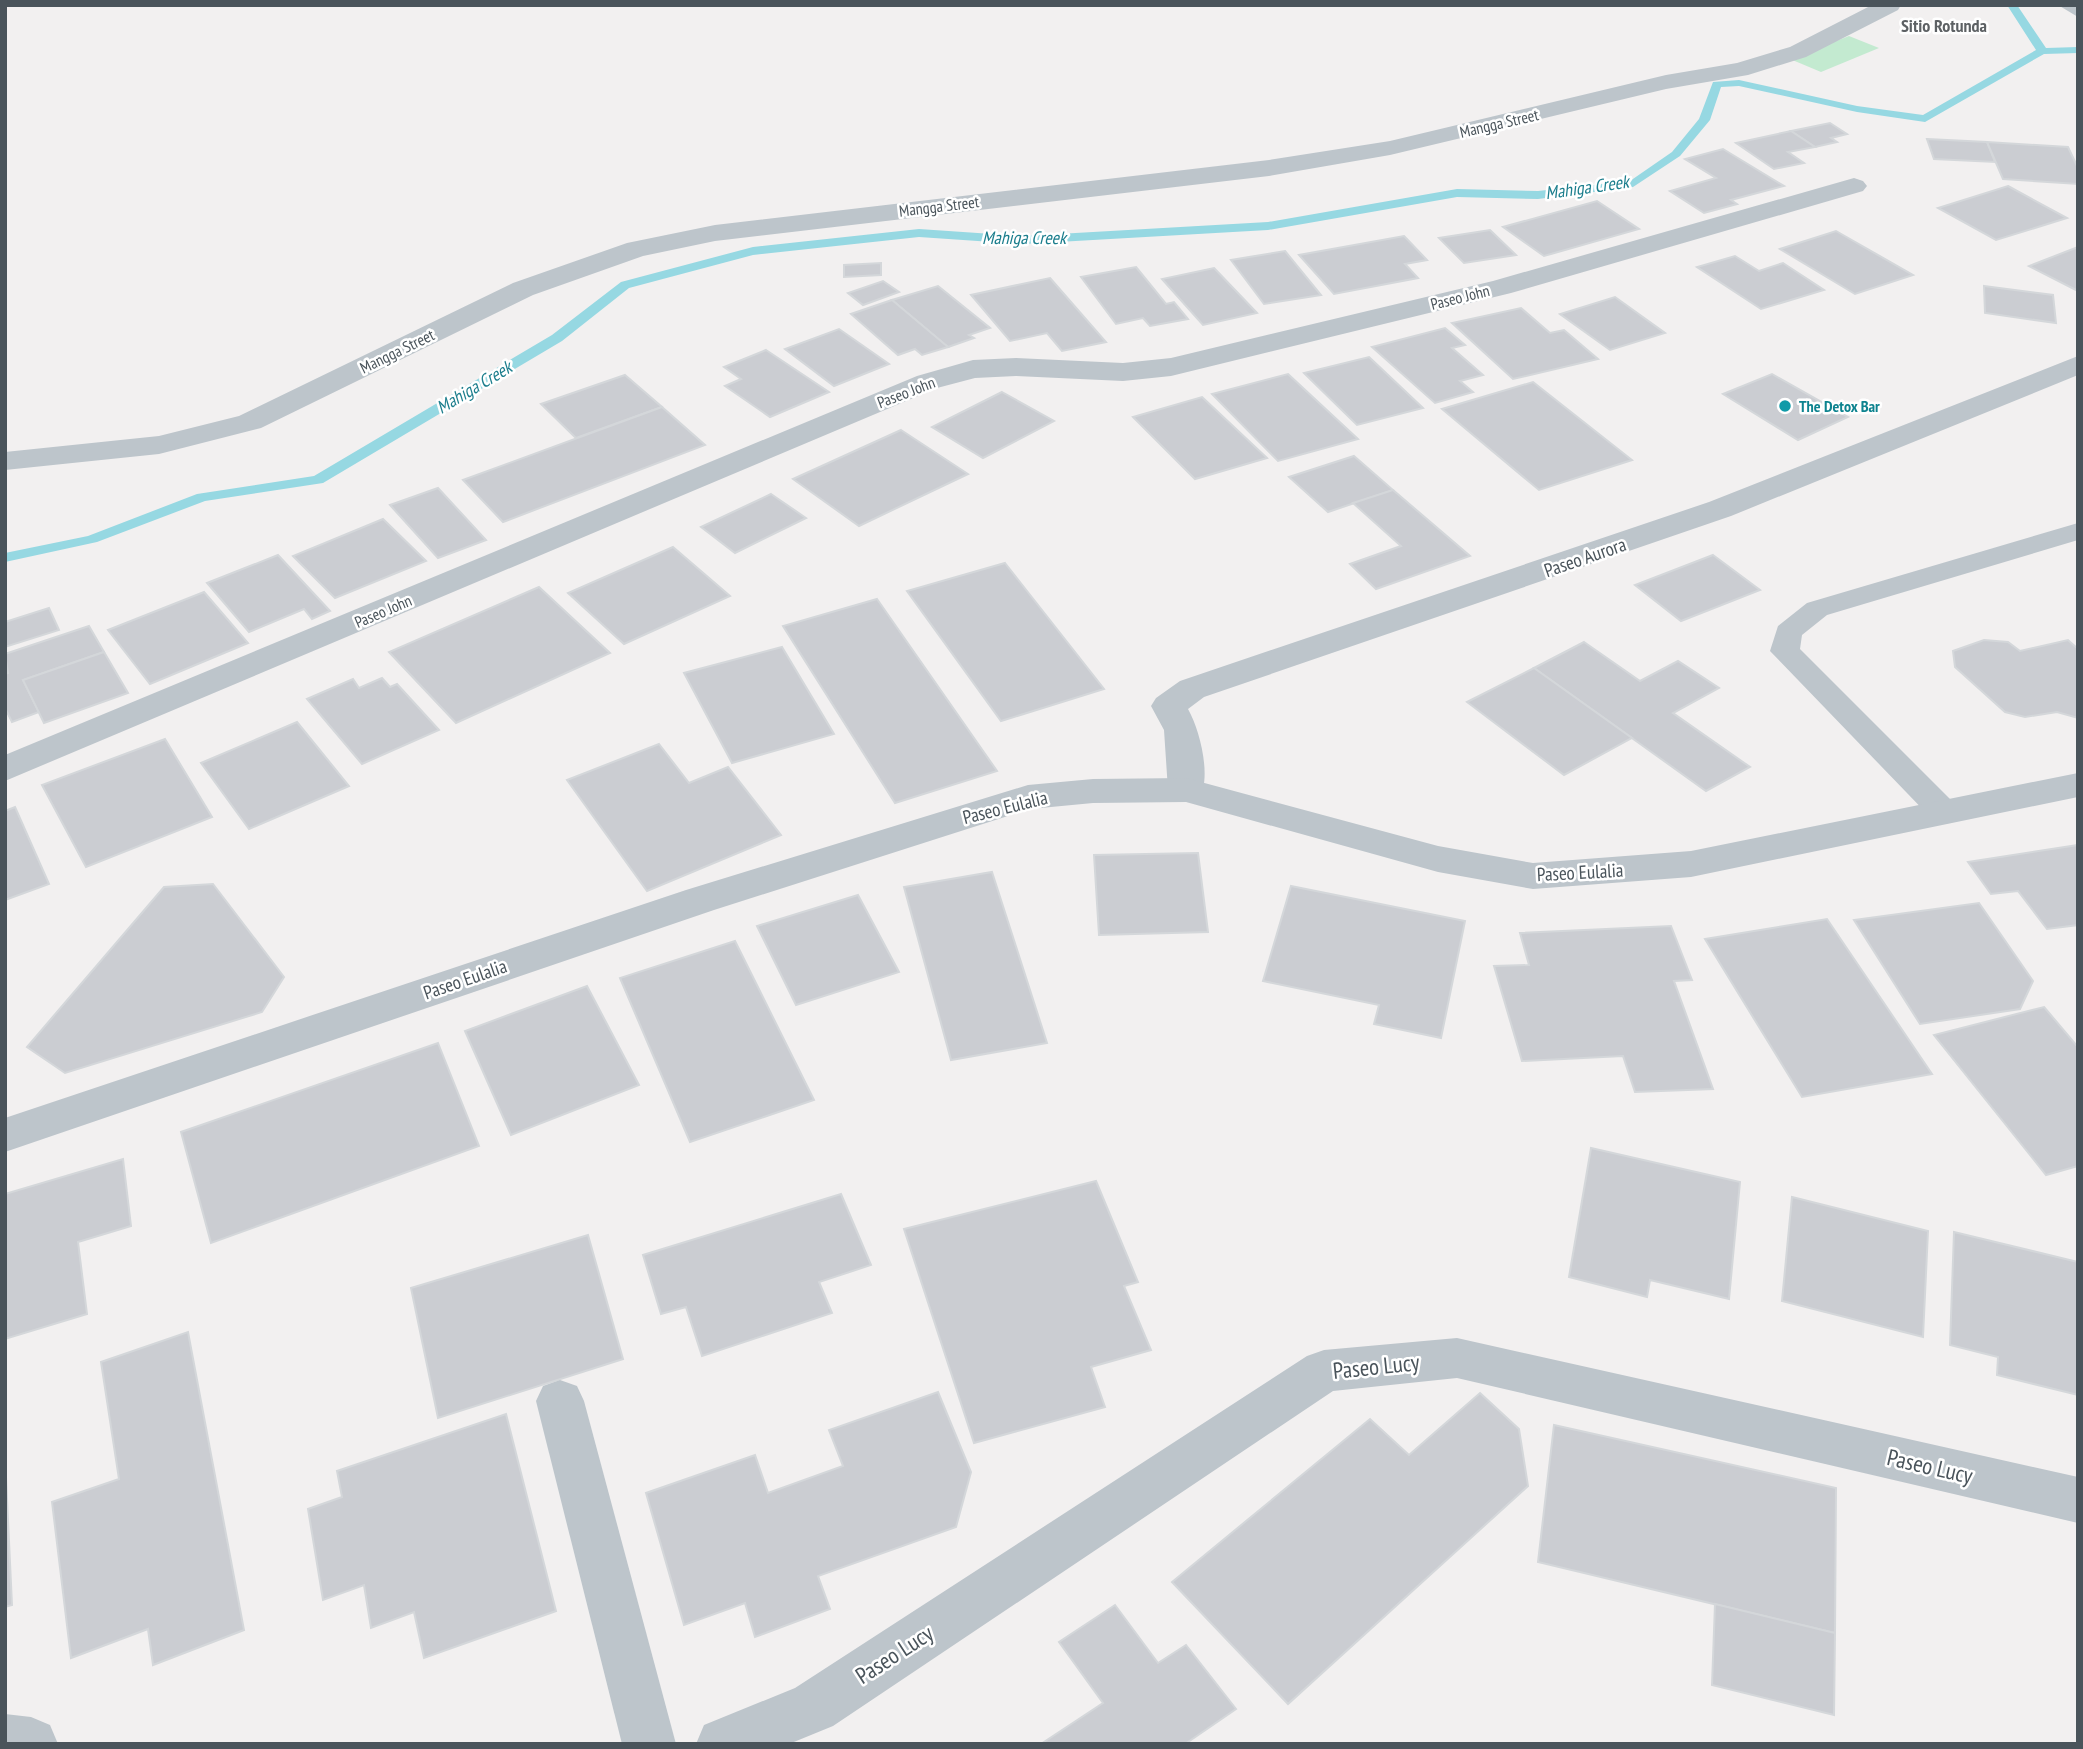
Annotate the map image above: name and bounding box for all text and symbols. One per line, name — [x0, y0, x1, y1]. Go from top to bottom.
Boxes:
district label: Sitio Rotunda — [1901, 14, 1987, 37]
street label: Mangga Street — [1458, 104, 1541, 142]
water label: Mahiga Creek — [1544, 169, 1632, 204]
street label: Mangga Street — [898, 191, 981, 221]
water label: Mahiga Creek — [982, 226, 1068, 249]
street label: Paseo John — [1428, 280, 1492, 314]
street label: Mangga Street — [357, 324, 438, 378]
water label: Mahiga Creek — [432, 354, 518, 418]
street label: Paseo John — [874, 372, 938, 412]
place label: The Detox Bar — [1799, 396, 1880, 416]
marker: The Detox Bar — [1777, 398, 1793, 414]
street label: Paseo Aurora — [1541, 532, 1629, 582]
street label: Paseo John — [351, 590, 415, 632]
street label: Paseo Eulalia — [960, 785, 1050, 829]
street label: Paseo Eulalia — [1536, 858, 1624, 886]
street label: Paseo Eulalia — [420, 954, 510, 1004]
street label: Paseo Lucy — [1331, 1347, 1421, 1385]
street label: Paseo Lucy — [1885, 1442, 1976, 1490]
street label: Paseo Lucy — [850, 1618, 939, 1690]

